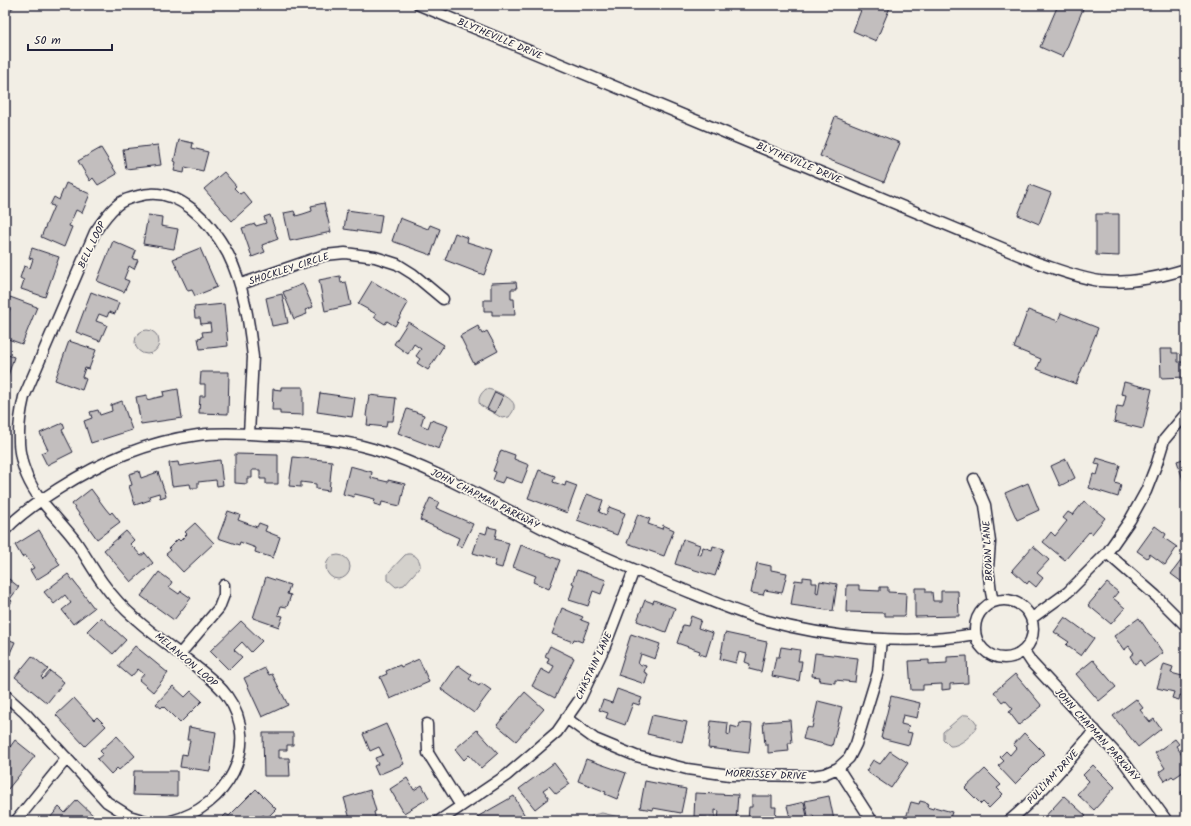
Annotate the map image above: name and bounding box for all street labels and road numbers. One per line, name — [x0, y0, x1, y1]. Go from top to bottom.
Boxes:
street label: BLYTHEVILLE DRIVE — [455, 14, 546, 65]
street label: BLYTHEVILLE DRIVE — [754, 138, 845, 189]
street label: BELL LOOP — [74, 218, 110, 271]
street label: SHOCKLEY CIRCLE — [247, 248, 332, 289]
street label: JOHN CHAPMAN PARKWAY — [428, 465, 543, 534]
street label: BROWN LANE — [978, 519, 998, 582]
street label: CHASTAIN LANE — [571, 628, 617, 703]
street label: MELANCON LOOP — [151, 629, 221, 692]
street label: JOHN CHAPMAN PARKWAY — [1051, 685, 1144, 786]
street label: PULLIAM DRIVE — [1023, 745, 1083, 808]
street label: MORRISSEY DRIVE — [725, 766, 808, 784]

